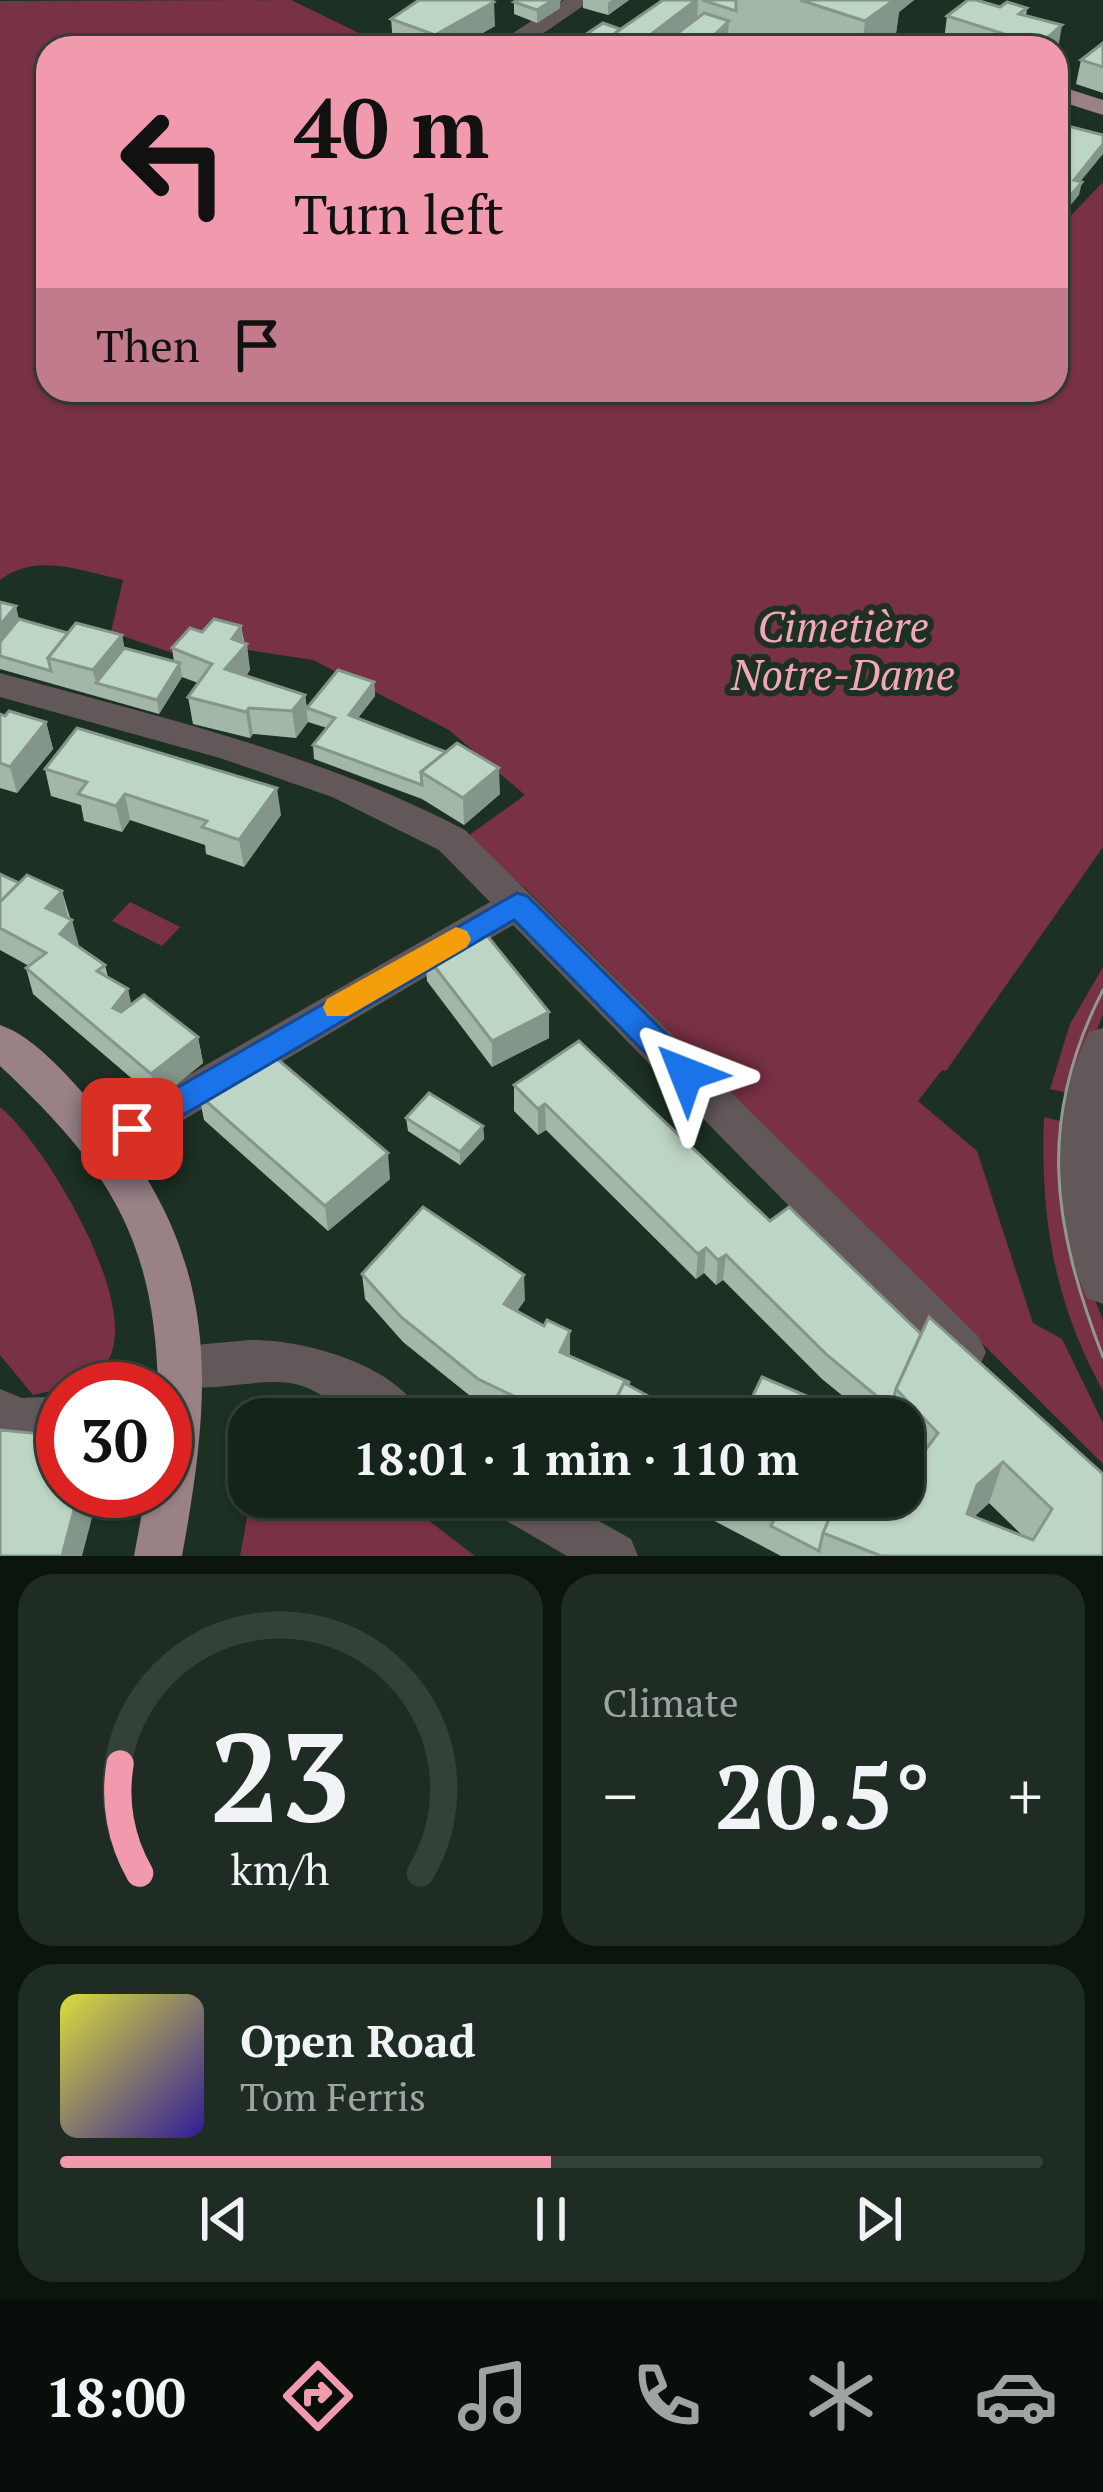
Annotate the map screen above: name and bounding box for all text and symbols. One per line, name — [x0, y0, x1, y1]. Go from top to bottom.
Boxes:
text: 40 m — [294, 71, 489, 182]
icon: left — [96, 84, 252, 240]
text: Turn left — [294, 178, 504, 249]
icon: arrive — [224, 312, 290, 378]
text: Then — [96, 315, 200, 375]
park label: Cimetière Notre-Dame — [730, 598, 955, 702]
position arrow — [623, 1011, 749, 1137]
pin — [81, 1078, 183, 1180]
icon: arrive — [99, 1096, 165, 1162]
speed limit sign: 30 — [36, 1362, 192, 1518]
text: 18:01 · 1 min · 110 m — [353, 1428, 799, 1488]
text: Climate — [603, 1676, 739, 1728]
text: 23 — [210, 1692, 351, 1858]
text: 20.5° — [715, 1735, 931, 1855]
text: − — [603, 1751, 638, 1839]
text: + — [1008, 1751, 1043, 1839]
text: km/h — [231, 1840, 330, 1897]
text: Open Road — [240, 2010, 476, 2070]
text: Tom Ferris — [240, 2070, 426, 2122]
icon: previous — [191, 2186, 257, 2252]
icon: pause — [518, 2186, 584, 2252]
icon: next — [846, 2186, 912, 2252]
icon: directions — [276, 2354, 360, 2438]
icon: music — [451, 2354, 535, 2438]
icon: phone — [625, 2354, 709, 2438]
icon: climate — [799, 2354, 883, 2438]
icon: car — [974, 2354, 1058, 2438]
text: 18:00 — [45, 2361, 186, 2432]

